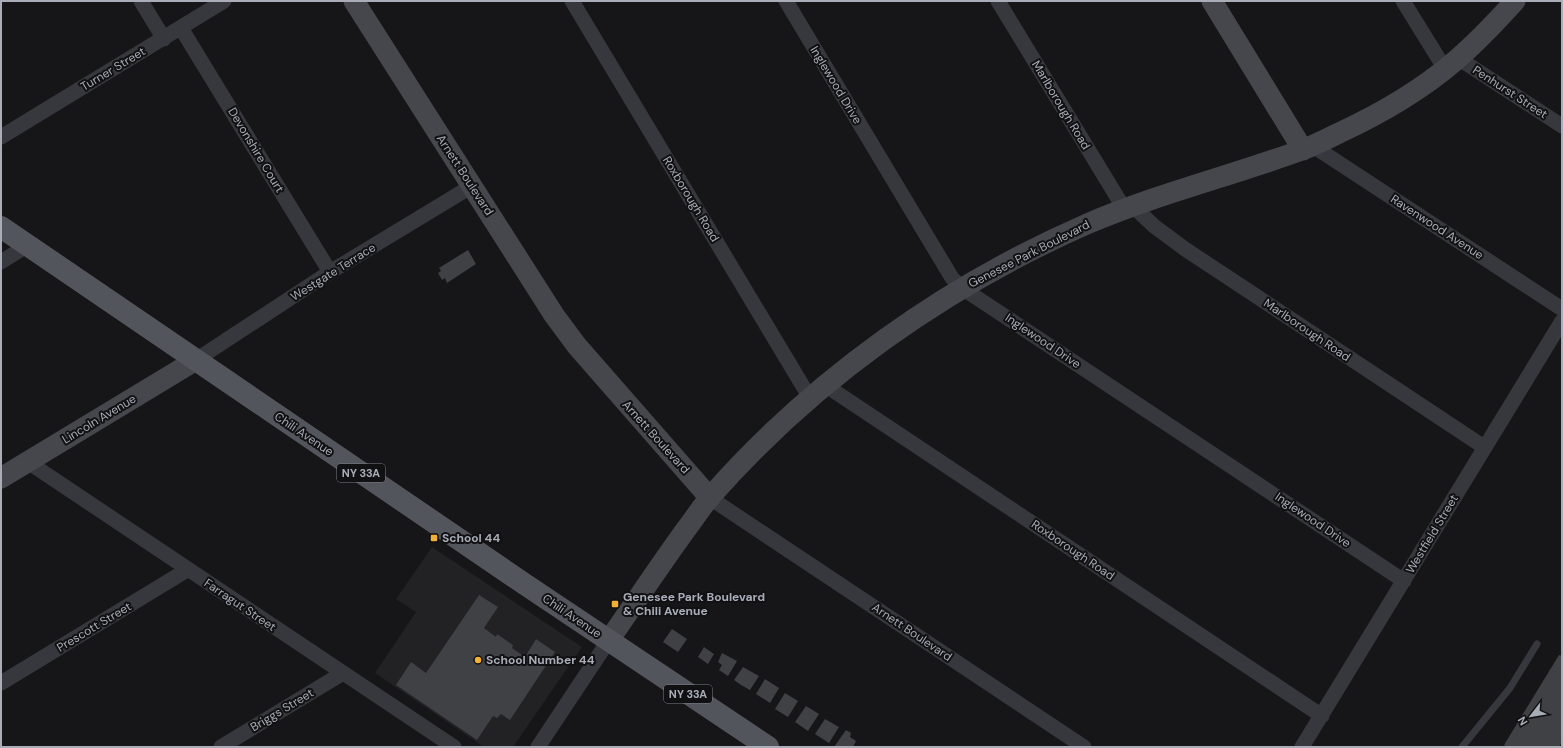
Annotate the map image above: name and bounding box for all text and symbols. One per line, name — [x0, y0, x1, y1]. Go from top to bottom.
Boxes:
street label: Turner Street — [78, 43, 149, 95]
street label: Inglewood Drive — [806, 43, 866, 127]
street label: Marlborough Road — [1028, 57, 1094, 153]
street label: Penhurst Street — [1469, 62, 1551, 122]
street label: Devonshire Court — [224, 104, 288, 196]
street label: Arnett Boulevard — [433, 132, 497, 218]
street label: Roxborough Road — [659, 153, 723, 245]
street label: Ravenwood Avenue — [1387, 191, 1487, 263]
street label: Genesee Park Boulevard — [966, 216, 1092, 292]
street label: Westgate Terrace — [287, 239, 379, 305]
street label: Marlborough Road — [1261, 295, 1353, 365]
street label: Inglewood Drive — [1002, 310, 1084, 372]
street label: Lincoln Avenue — [59, 391, 139, 447]
street label: Arnett Boulevard — [619, 397, 693, 477]
street label: Chili Avenue — [271, 408, 337, 460]
road number: NY 33A — [337, 464, 385, 482]
street label: Inglewood Drive — [1272, 489, 1354, 551]
street label: Westfield Street — [1402, 491, 1462, 576]
street label: Roxborough Road — [1028, 516, 1118, 584]
place label: School 44 — [442, 530, 500, 546]
marker: School 44 — [429, 533, 439, 543]
street label: Farragut Street — [201, 575, 279, 635]
place label: Genesee Park Boulevard & Chili Avenue — [623, 589, 765, 619]
street label: Chili Avenue — [539, 590, 605, 642]
street label: Prescott Street — [54, 598, 135, 656]
marker: Genesee Park Boulevard & Chili Avenue — [610, 599, 620, 609]
street label: Arnett Boulevard — [869, 599, 955, 665]
place label: School Number 44 — [486, 652, 595, 668]
marker: School Number 44 — [473, 655, 483, 665]
street label: Briggs Street — [247, 685, 317, 735]
road number: NY 33A — [664, 685, 712, 703]
north arrow — [1511, 696, 1551, 736]
text: N — [1514, 714, 1530, 728]

